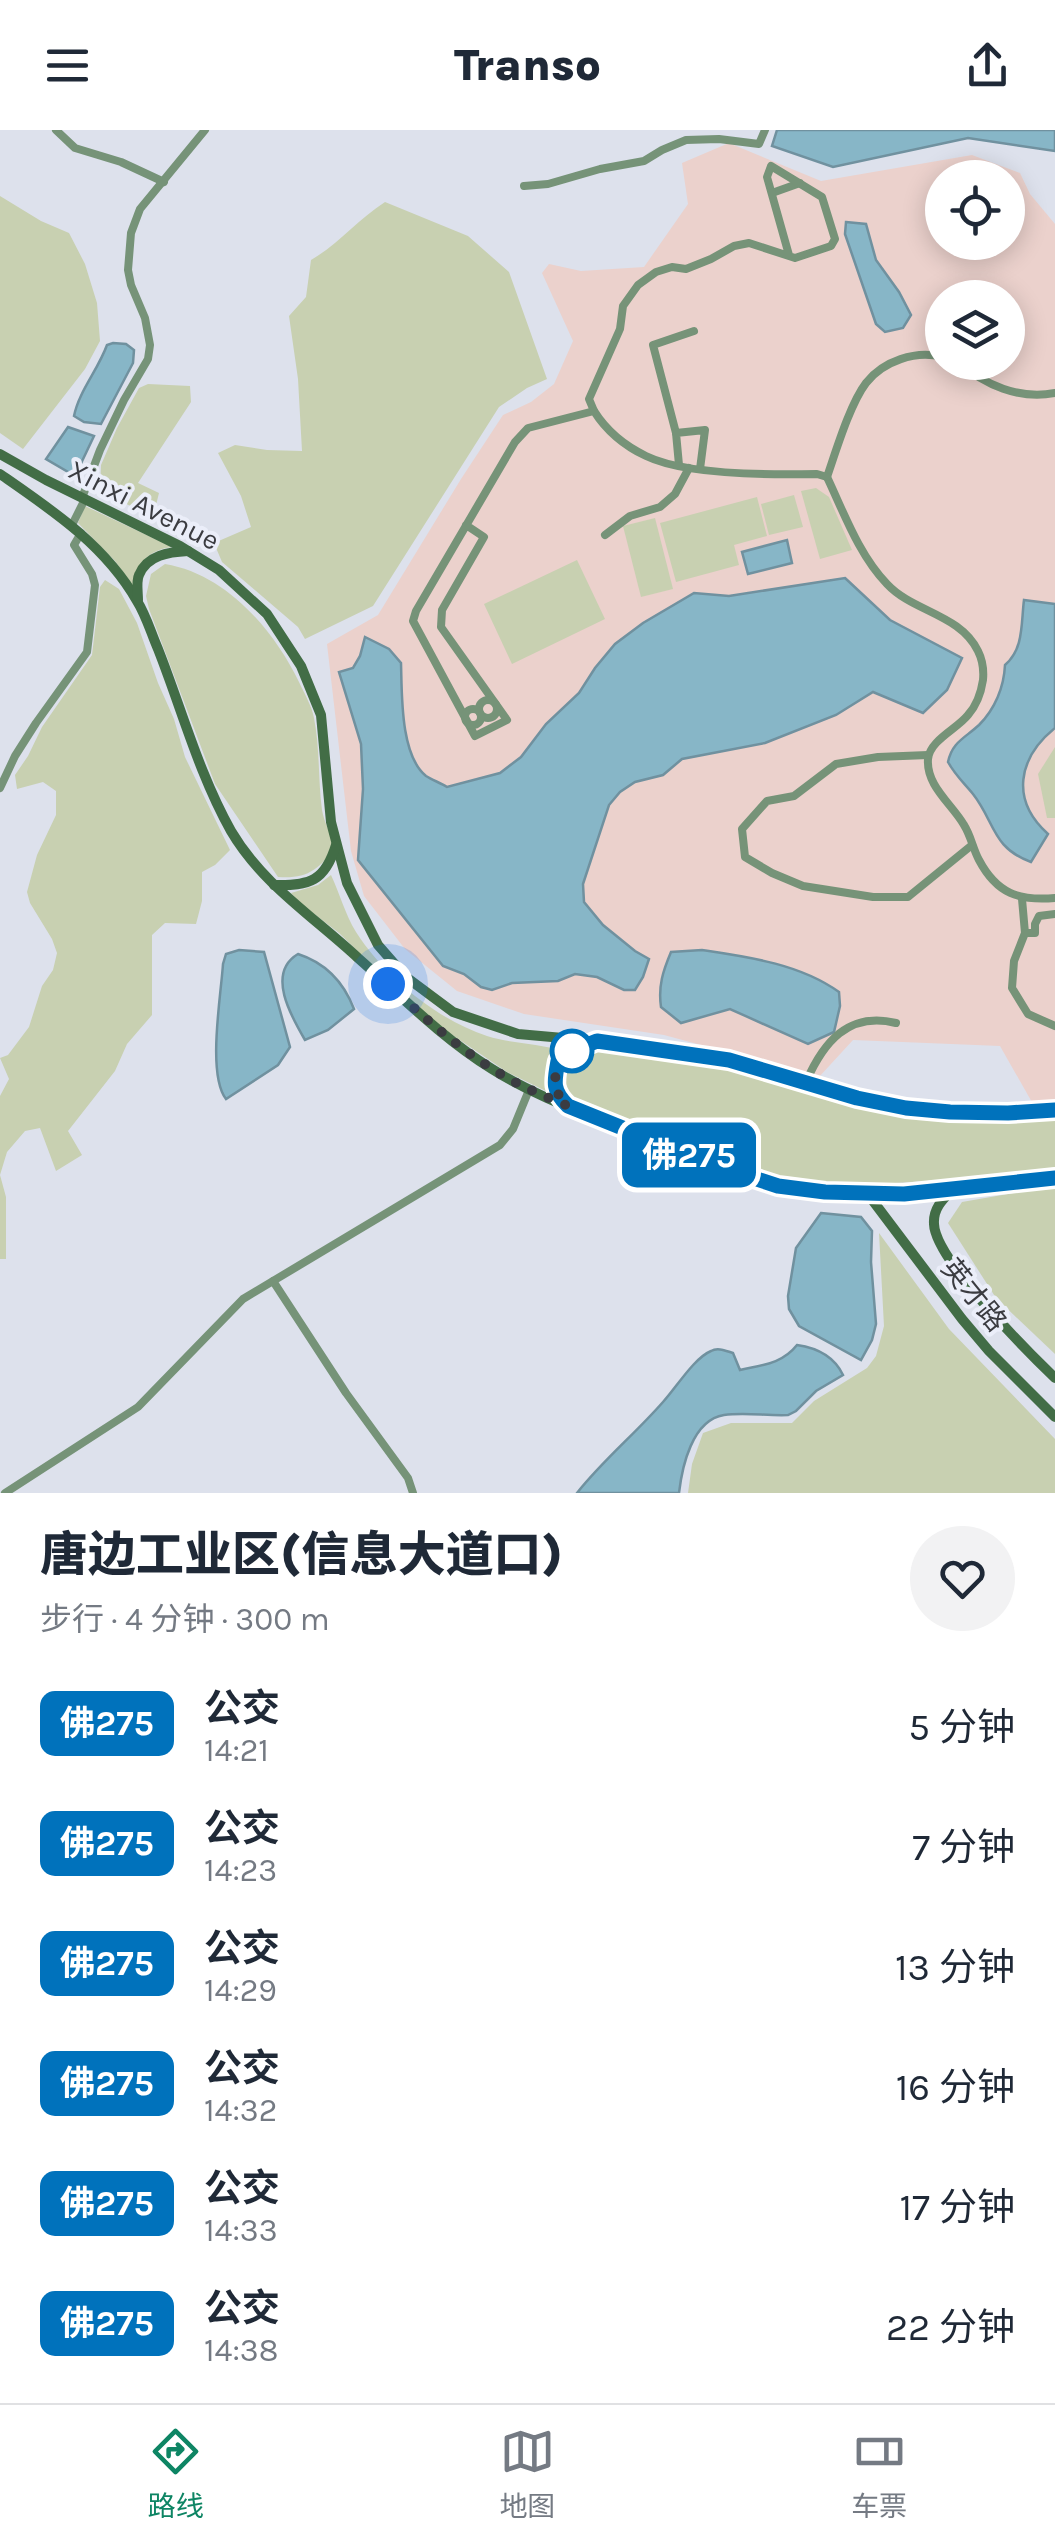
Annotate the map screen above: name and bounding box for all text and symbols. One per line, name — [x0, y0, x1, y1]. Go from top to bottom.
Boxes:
icon: menu — [40, 38, 95, 93]
icon: share — [960, 38, 1015, 93]
text: Transo — [454, 39, 601, 91]
map controls — [925, 160, 1025, 380]
button: locate — [925, 160, 1025, 260]
button: layers — [925, 280, 1025, 380]
street label: Xinxi Avenue — [63, 453, 225, 557]
your location — [363, 959, 413, 1009]
unlabelled marker — [551, 1030, 593, 1072]
line badge: 佛275 — [619, 1122, 759, 1188]
text: 佛275 — [642, 1135, 736, 1176]
street label: 英才路 — [935, 1252, 1013, 1338]
button: heart — [910, 1526, 1015, 1631]
text: 唐边工业区(信息大道口) — [40, 1527, 563, 1583]
text: 步行 · 4 分钟 · 300 m — [40, 1601, 330, 1638]
text: 公交 — [204, 1686, 280, 1731]
text: 佛275 — [60, 1703, 154, 1744]
text: 5 分钟 — [909, 1705, 1015, 1750]
text: 14:21 — [204, 1732, 269, 1769]
text: 公交 — [204, 1806, 280, 1851]
text: 佛275 — [60, 1823, 154, 1864]
text: 7 分钟 — [912, 1825, 1015, 1870]
text: 14:23 — [204, 1852, 277, 1889]
text: 公交 — [204, 1926, 280, 1971]
text: 佛275 — [60, 1943, 154, 1984]
text: 13 分钟 — [895, 1945, 1015, 1990]
text: 14:29 — [204, 1972, 277, 2009]
text: 公交 — [204, 2046, 280, 2091]
text: 佛275 — [60, 2063, 154, 2104]
text: 16 分钟 — [896, 2065, 1015, 2110]
text: 14:32 — [204, 2092, 277, 2129]
text: 公交 — [204, 2166, 280, 2211]
text: 佛275 — [60, 2183, 154, 2224]
text: 17 分钟 — [900, 2185, 1015, 2230]
text: 14:33 — [204, 2212, 278, 2249]
text: 公交 — [204, 2286, 280, 2331]
text: 佛275 — [60, 2303, 154, 2344]
text: 22 分钟 — [886, 2305, 1015, 2350]
text: 14:38 — [204, 2332, 278, 2369]
tab: 路线 — [148, 2424, 204, 2524]
tab: 地图 — [499, 2424, 555, 2524]
tab: 车票 — [851, 2424, 907, 2524]

